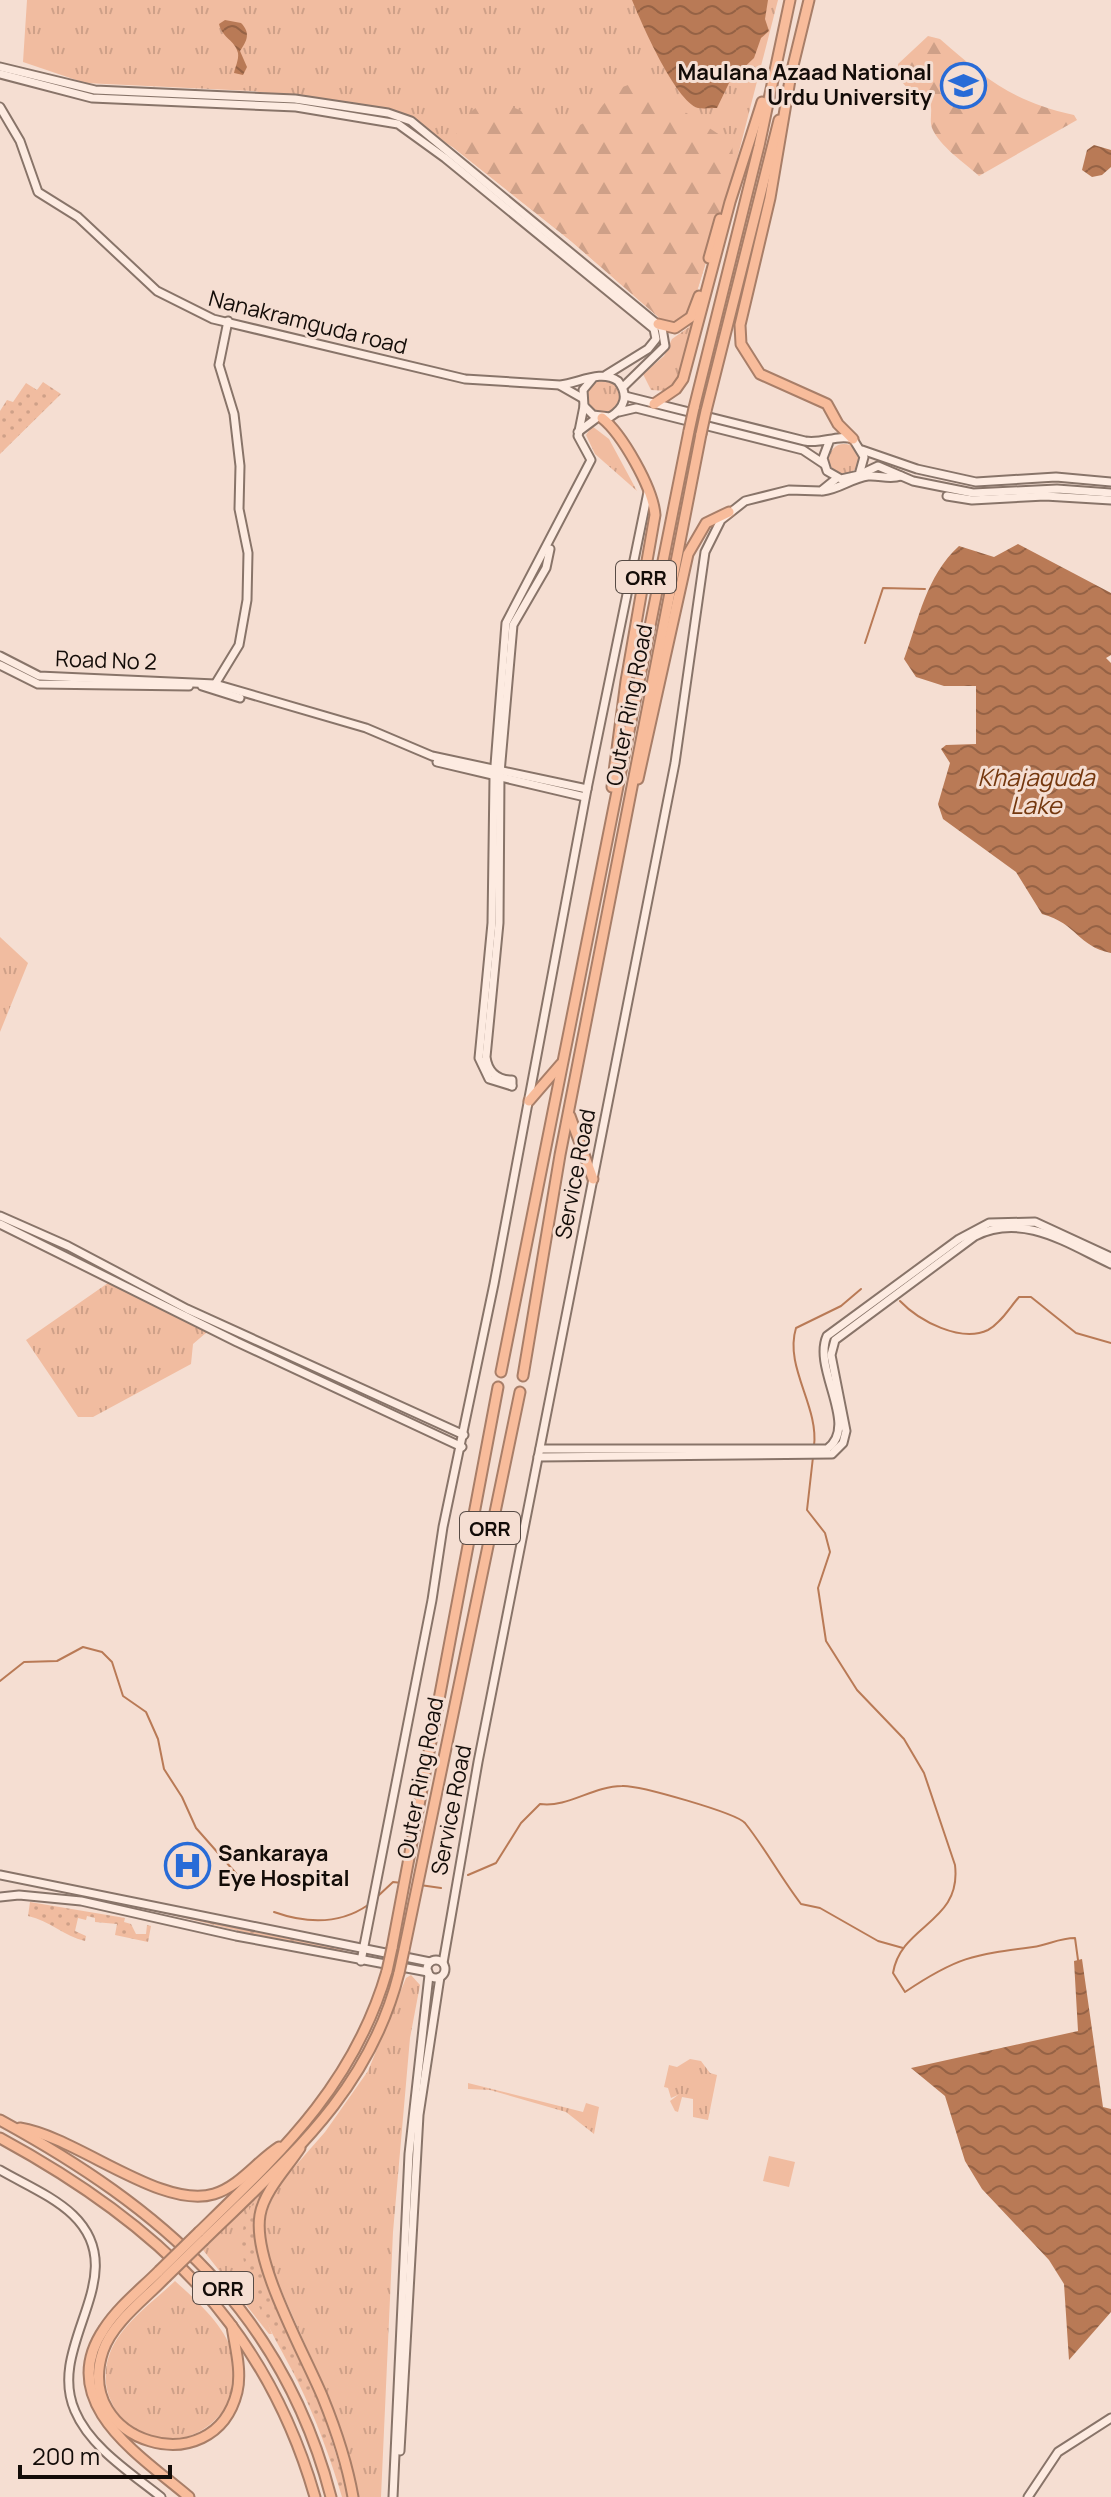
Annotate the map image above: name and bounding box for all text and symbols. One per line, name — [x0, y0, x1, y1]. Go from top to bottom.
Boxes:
place label: Maulana Azaad National Urdu University — [678, 57, 933, 112]
school or university icon: Maulana Azaad National Urdu University — [939, 61, 987, 109]
street label: Nanakramguda road — [206, 283, 410, 361]
road number: ORR — [616, 561, 676, 593]
street label: Outer Ring Road — [599, 622, 659, 788]
street label: Road No 2 — [55, 643, 157, 677]
water label: Khajaguda Lake — [977, 760, 1096, 821]
street label: Service Road — [548, 1106, 602, 1242]
road number: ORR — [460, 1512, 520, 1544]
street label: Outer Ring Road — [390, 1695, 450, 1861]
street label: Service Road — [424, 1742, 478, 1878]
place label: Sankaraya Eye Hospital — [218, 1838, 350, 1893]
hospital icon: Sankaraya Eye Hospital — [163, 1842, 211, 1890]
road number: ORR — [193, 2272, 253, 2304]
scale bar — [20, 2429, 170, 2479]
text: 200 m — [32, 2439, 100, 2472]

